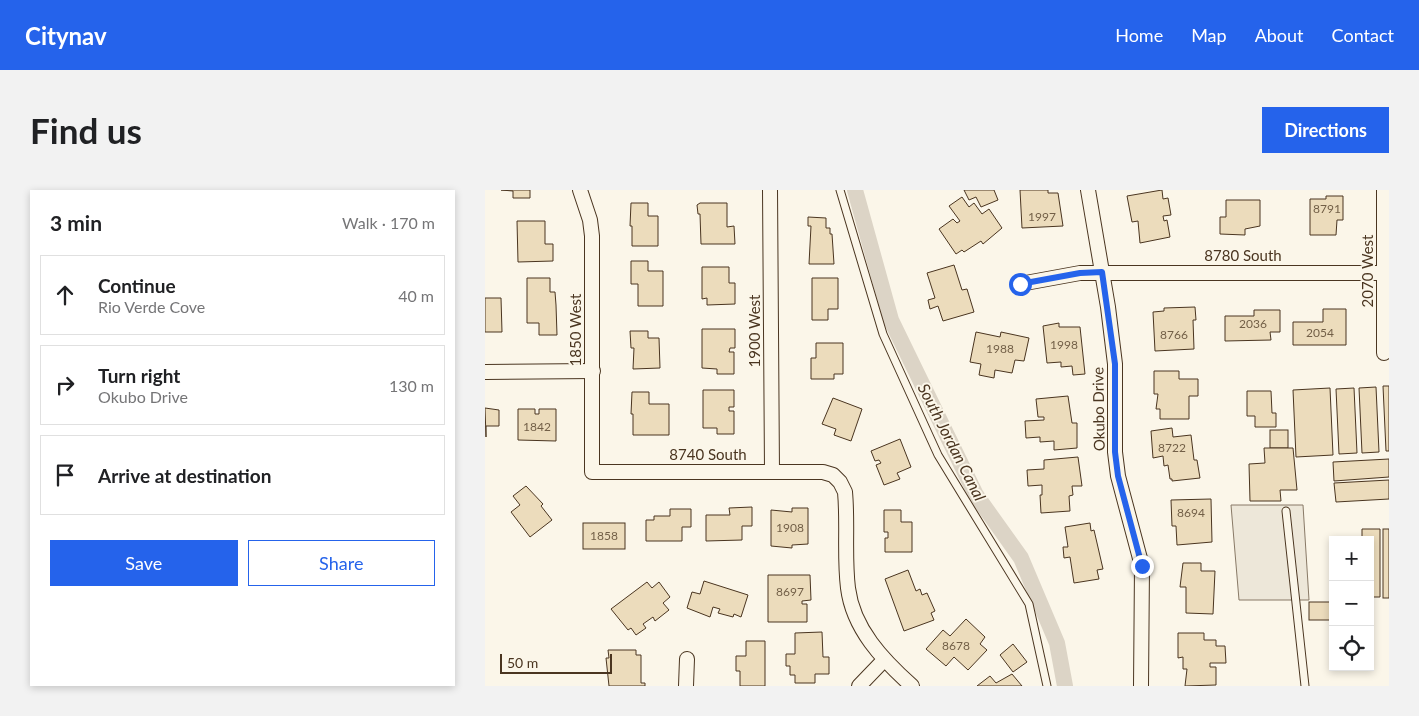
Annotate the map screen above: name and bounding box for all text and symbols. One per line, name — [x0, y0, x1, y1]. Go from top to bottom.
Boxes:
text: Citynav — [25, 21, 107, 50]
text: Home — [1115, 24, 1163, 46]
text: Map — [1191, 24, 1227, 46]
text: About — [1255, 24, 1304, 46]
text: Contact — [1332, 24, 1394, 46]
button: Directions — [1262, 107, 1389, 153]
text: Find us — [30, 109, 142, 151]
house number: 8791 — [1313, 201, 1341, 216]
house number: 1997 — [1028, 209, 1056, 224]
text: 3 min — [50, 210, 102, 235]
text: Walk · 170 m — [342, 213, 435, 232]
street label: 2070 West — [1358, 234, 1376, 307]
street label: 8780 South — [1204, 246, 1282, 264]
route start — [1009, 273, 1032, 296]
text: Continue — [98, 274, 176, 297]
icon: ahead — [51, 281, 79, 309]
text: 40 m — [398, 286, 434, 305]
street label: 1850 West — [566, 293, 584, 366]
street label: 1900 West — [745, 294, 763, 367]
text: Rio Verde Cove — [98, 297, 205, 316]
house number: 2036 — [1239, 316, 1267, 331]
house number: 2054 — [1306, 325, 1334, 340]
house number: 8766 — [1160, 327, 1188, 342]
house number: 1998 — [1050, 337, 1078, 352]
house number: 1988 — [986, 341, 1014, 356]
text: Turn right — [98, 364, 180, 387]
street label: Okubo Drive — [1088, 367, 1108, 451]
icon: right — [51, 371, 79, 399]
text: 130 m — [389, 376, 434, 395]
water label: South Jordan Canal — [915, 380, 990, 504]
text: Okubo Drive — [98, 387, 188, 406]
house number: 1842 — [523, 419, 551, 434]
house number: 8722 — [1158, 440, 1186, 455]
street label: 8740 South — [669, 445, 747, 463]
icon: arrive — [51, 461, 79, 489]
text: Arrive at destination — [98, 464, 271, 487]
house number: 8694 — [1177, 505, 1205, 520]
house number: 1908 — [776, 520, 804, 535]
house number: 1858 — [590, 528, 618, 543]
map controls — [1329, 536, 1374, 671]
button: + — [1329, 536, 1374, 581]
button: Save — [50, 540, 238, 586]
button: Share — [248, 540, 435, 586]
route end — [1131, 555, 1154, 578]
button: − — [1329, 581, 1374, 626]
house number: 8697 — [776, 584, 804, 599]
button: locate — [1329, 626, 1374, 671]
house number: 8678 — [942, 638, 970, 653]
scale bar — [500, 651, 613, 674]
text: 50 m — [507, 654, 538, 671]

